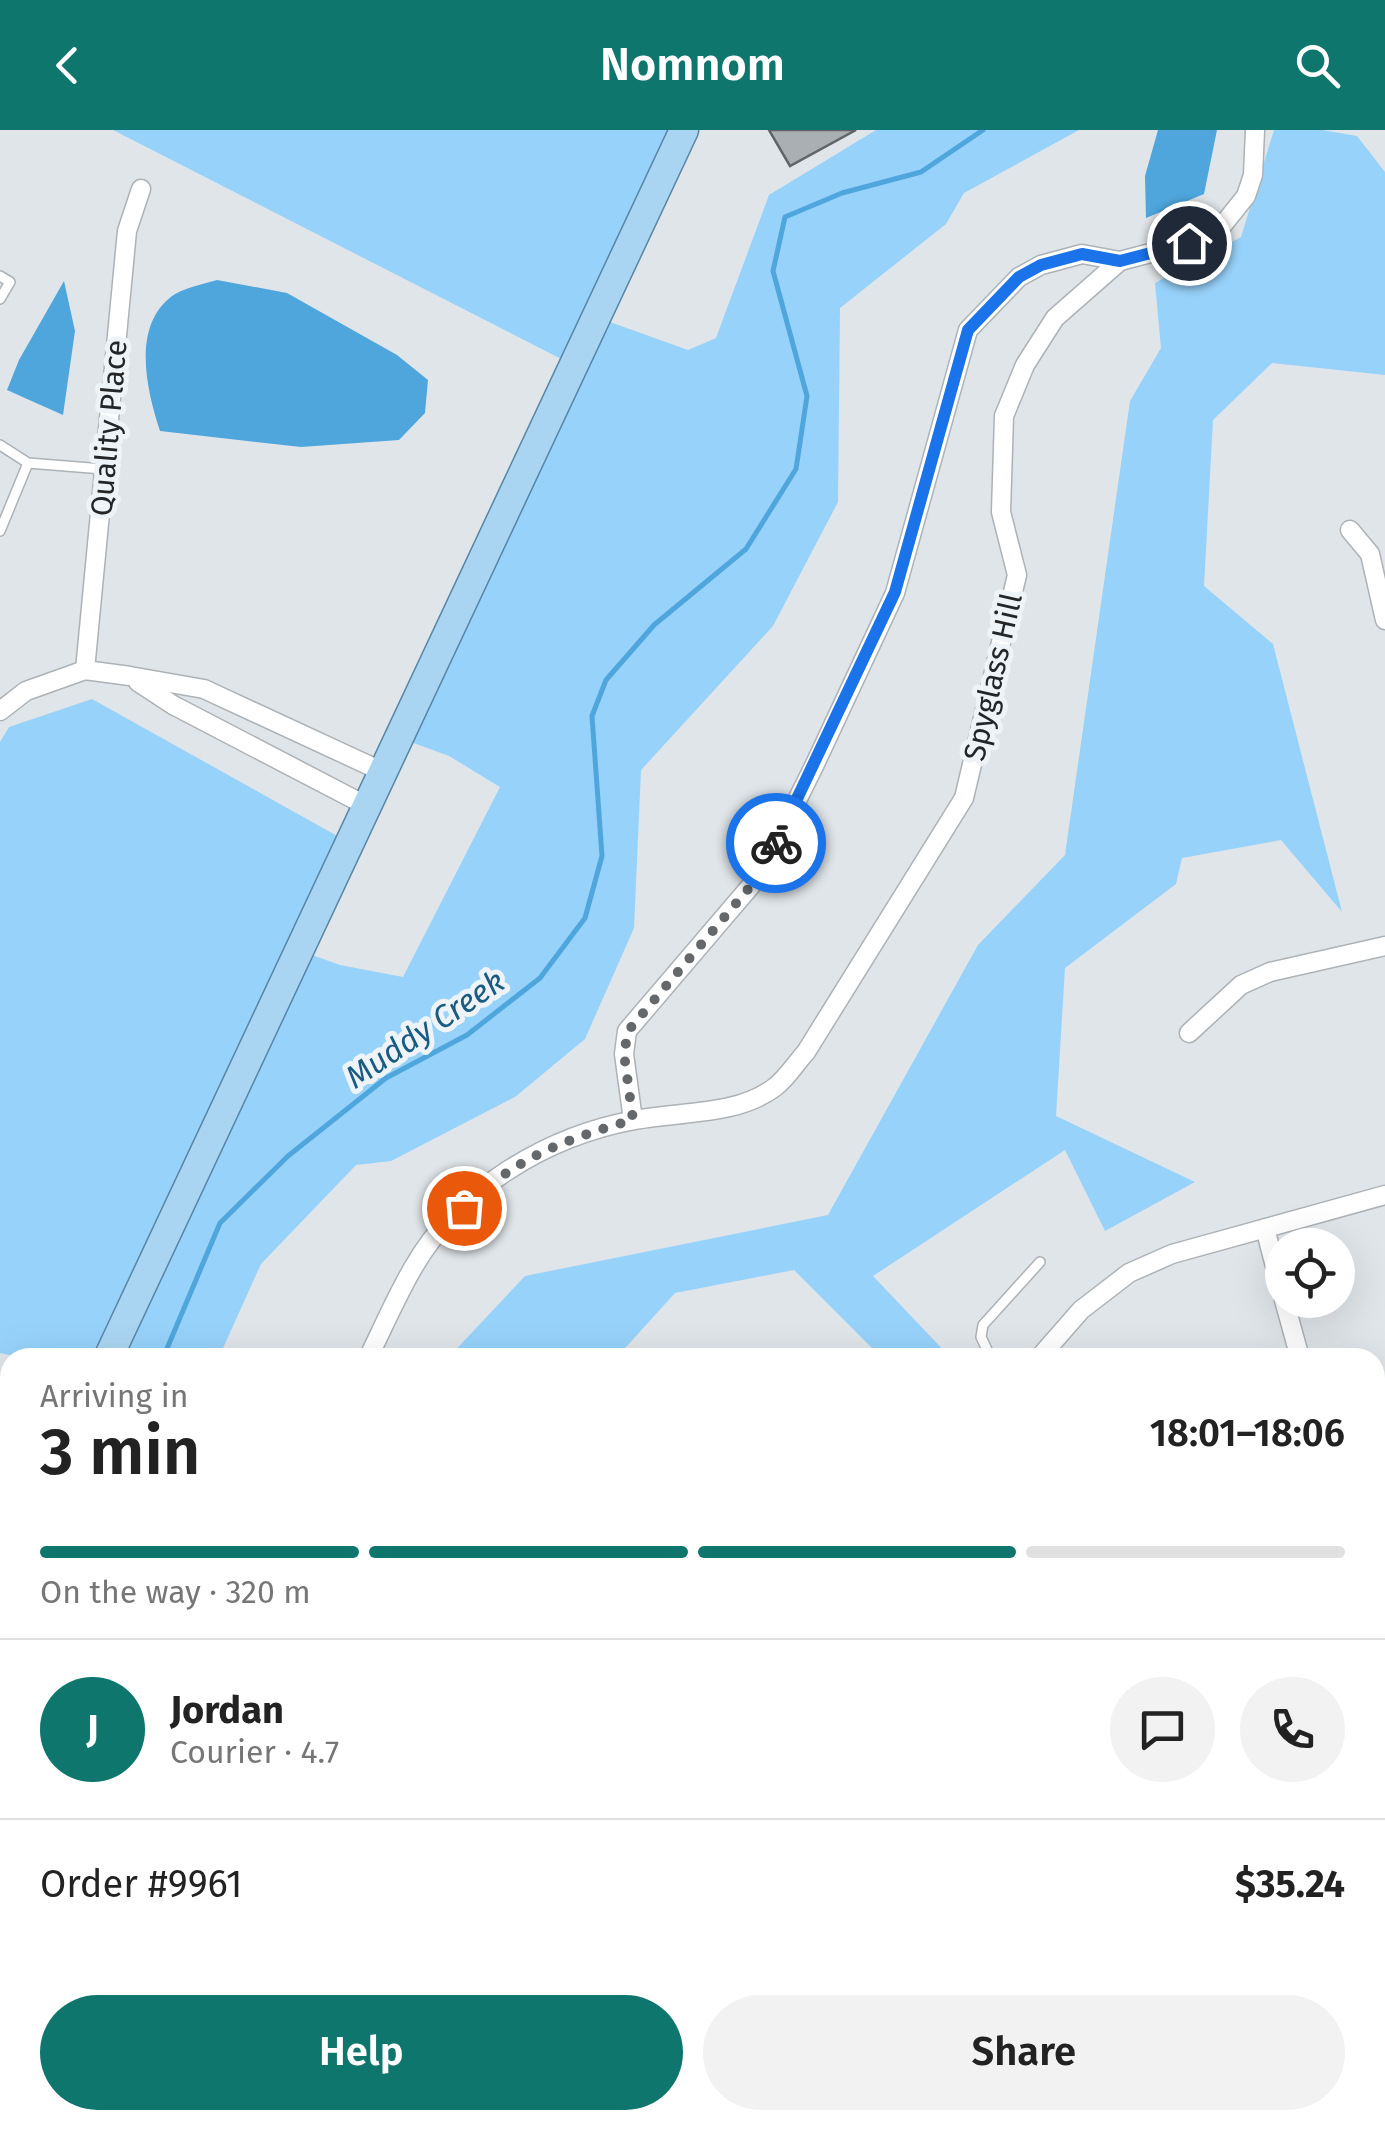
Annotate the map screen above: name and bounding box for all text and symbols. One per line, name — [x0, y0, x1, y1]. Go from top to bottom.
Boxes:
icon: back — [40, 38, 95, 93]
text: Nomnom — [600, 38, 785, 92]
icon: search — [1290, 38, 1345, 93]
pin — [1147, 201, 1232, 286]
icon: home — [1162, 216, 1217, 271]
street label: Quality Place — [83, 338, 135, 518]
street label: Spyglass Hill — [956, 589, 1030, 764]
courier — [726, 793, 826, 893]
icon: bike — [749, 816, 804, 871]
water label: Muddy Creek — [338, 962, 512, 1096]
pin — [422, 1166, 507, 1251]
icon: bag — [437, 1181, 492, 1236]
map controls — [1265, 1228, 1355, 1318]
button: locate — [1265, 1228, 1355, 1318]
text: Arriving in — [40, 1377, 188, 1415]
text: 18:01–18:06 — [1150, 1410, 1345, 1456]
text: 3 min — [40, 1413, 200, 1491]
text: On the way · 320 m — [40, 1573, 311, 1611]
button: chat — [1110, 1677, 1215, 1782]
button: phone — [1240, 1677, 1345, 1782]
text: Jordan — [170, 1687, 284, 1733]
text: J — [86, 1706, 99, 1752]
text: Courier · 4.7 — [170, 1733, 339, 1771]
text: Order #9961 — [40, 1861, 242, 1907]
text: $35.24 — [1235, 1861, 1345, 1907]
button: Help — [40, 1995, 683, 2110]
button: Share — [703, 1995, 1345, 2110]

